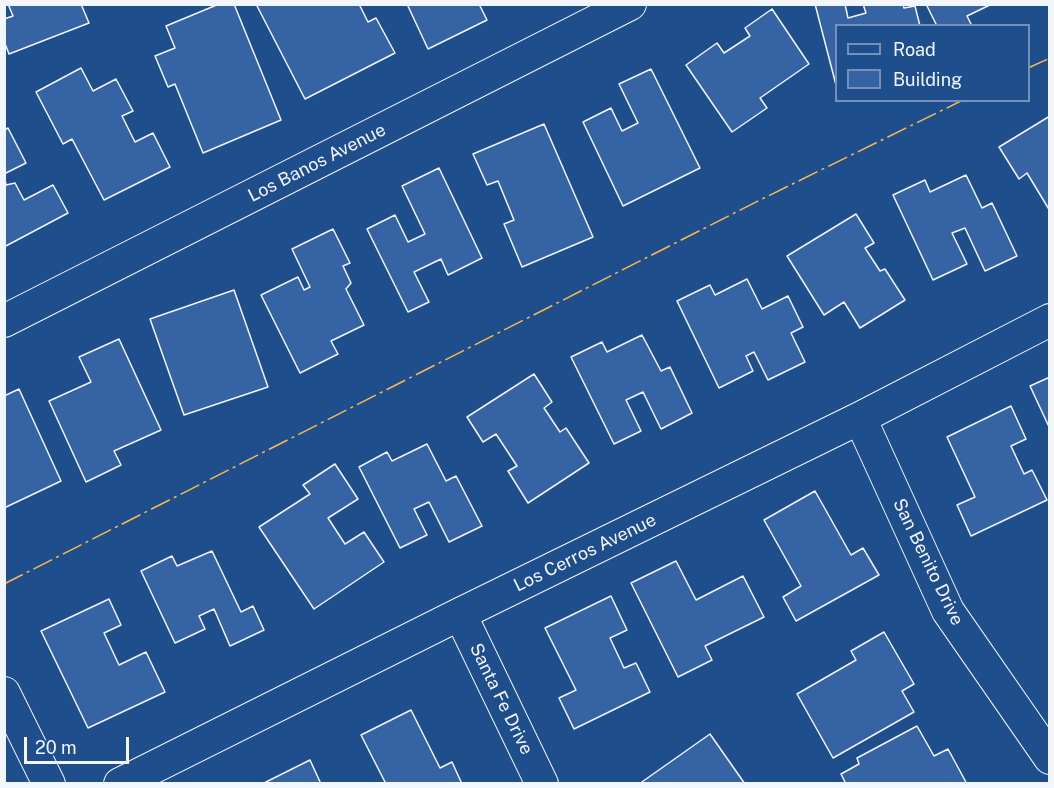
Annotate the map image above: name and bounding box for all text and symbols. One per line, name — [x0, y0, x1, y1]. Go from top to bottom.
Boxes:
legend — [835, 24, 1030, 102]
text: Road — [893, 39, 936, 60]
text: Building — [893, 69, 962, 90]
street label: Los Banos Avenue — [245, 119, 389, 207]
street label: San Benito Drive — [888, 495, 968, 629]
street label: Los Cerros Avenue — [510, 509, 660, 597]
street label: Santa Fe Drive — [465, 640, 537, 758]
scale bar — [27, 725, 132, 763]
text: 20 m — [35, 737, 77, 758]

